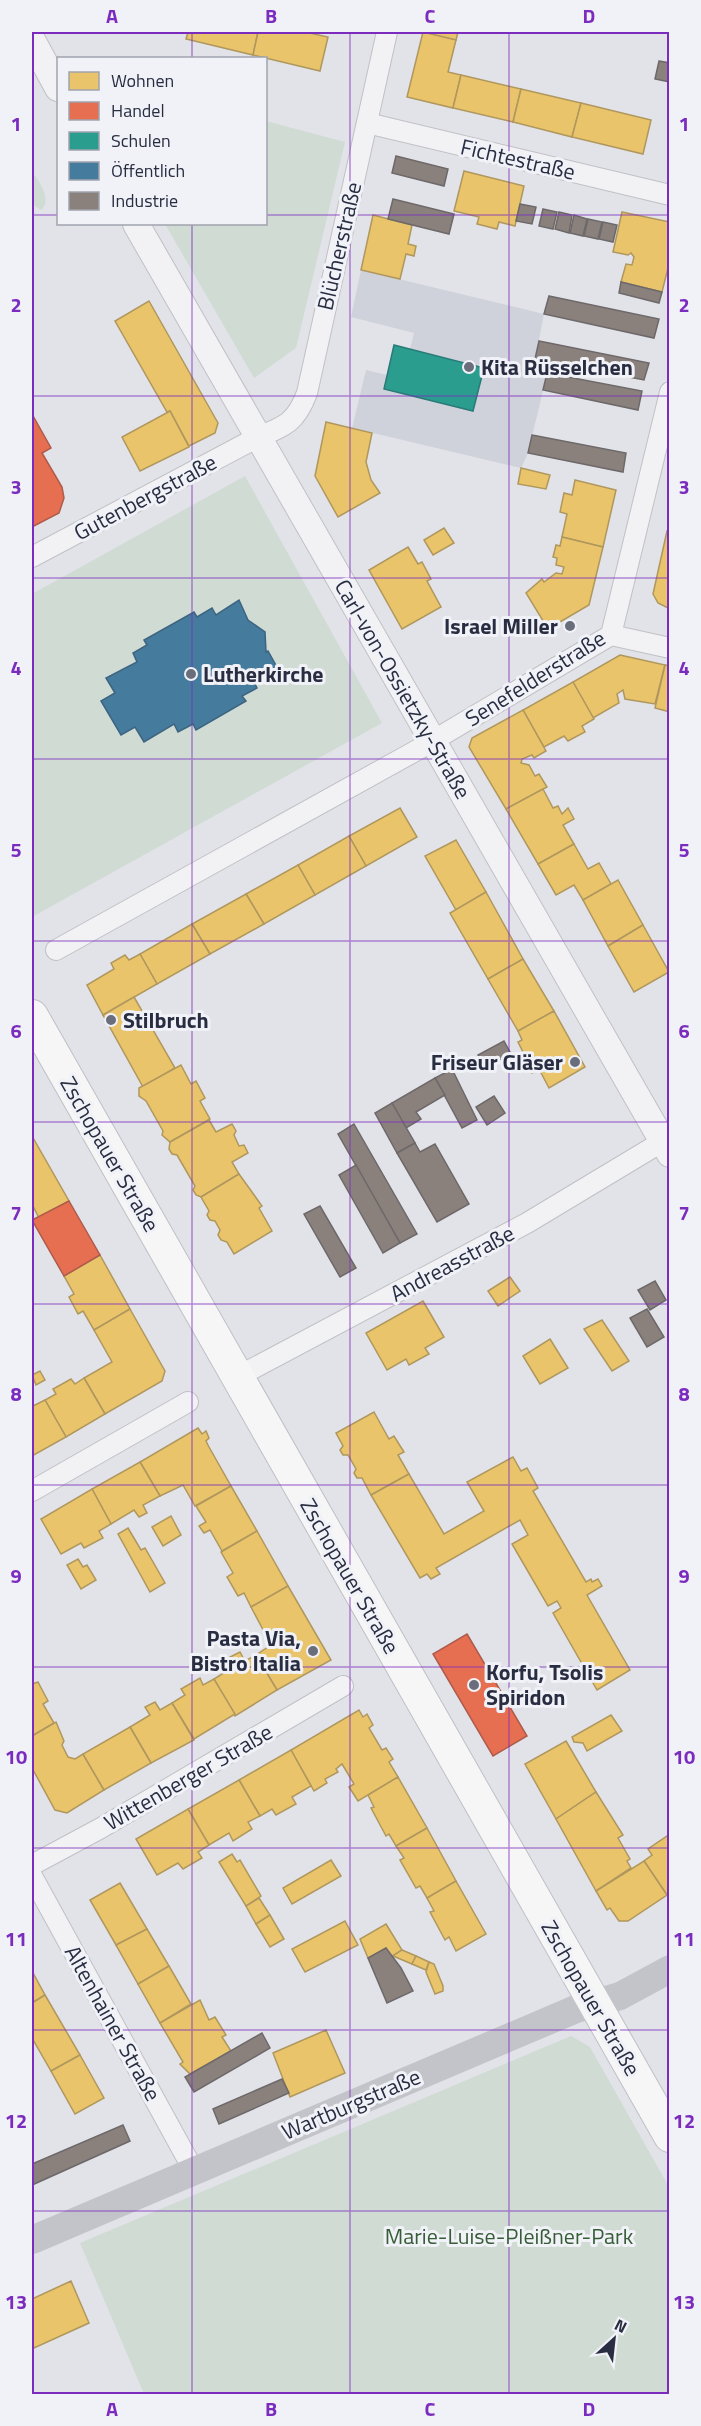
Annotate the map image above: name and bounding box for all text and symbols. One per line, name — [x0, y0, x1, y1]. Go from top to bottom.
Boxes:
text: A — [106, 0, 118, 31]
text: B — [265, 0, 277, 31]
text: C — [425, 0, 436, 31]
text: D — [583, 0, 595, 31]
legend — [57, 57, 267, 225]
text: Wohnen — [111, 67, 174, 94]
text: Handel — [111, 97, 165, 124]
text: 1 — [10, 108, 22, 139]
text: 1 — [678, 108, 690, 139]
text: Schulen — [111, 127, 171, 154]
street label: Fichtestraße — [457, 129, 579, 189]
text: Öffentlich — [111, 157, 185, 184]
street label: Blücherstraße — [308, 178, 370, 314]
text: Industrie — [111, 187, 178, 214]
text: 2 — [10, 289, 22, 320]
text: 2 — [678, 289, 690, 320]
place label: Kita Rüsselchen — [481, 350, 633, 384]
marker: Kita Rüsselchen — [462, 360, 476, 374]
street label: Gutenbergstraße — [67, 445, 223, 549]
text: 3 — [10, 471, 22, 502]
text: 3 — [678, 471, 690, 502]
street label: Carl-von-Ossietzky-Straße — [326, 573, 480, 805]
place label: Israel Miller — [444, 609, 558, 643]
marker: Israel Miller — [563, 619, 577, 633]
street label: Senefelderstraße — [458, 621, 612, 735]
text: 4 — [10, 652, 22, 683]
text: 4 — [678, 652, 690, 683]
place label: Lutherkirche — [203, 657, 324, 691]
marker: Lutherkirche — [184, 667, 198, 681]
text: 5 — [10, 834, 22, 865]
text: 5 — [678, 834, 690, 865]
place label: Stilbruch — [123, 1003, 209, 1037]
marker: Stilbruch — [104, 1013, 118, 1027]
text: 6 — [10, 1015, 22, 1046]
text: 6 — [678, 1015, 690, 1046]
place label: Friseur Gläser — [431, 1045, 563, 1079]
marker: Friseur Gläser — [568, 1055, 582, 1069]
street label: Zschopauer Straße — [52, 1070, 168, 1238]
text: 7 — [10, 1197, 22, 1228]
text: 7 — [678, 1197, 690, 1228]
street label: Andreasstraße — [384, 1216, 520, 1310]
text: 8 — [10, 1378, 22, 1409]
text: 8 — [678, 1378, 690, 1409]
street label: Zschopauer Straße — [292, 1492, 408, 1660]
text: 9 — [10, 1560, 22, 1591]
text: 9 — [678, 1560, 690, 1591]
place label: Pasta Via, Bistro Italia — [190, 1621, 301, 1680]
marker: Pasta Via, Bistro Italia — [306, 1644, 320, 1658]
place label: Korfu, Tsolis Spiridon — [486, 1655, 603, 1714]
marker: Korfu, Tsolis Spiridon — [467, 1678, 481, 1692]
street label: Wittenberger Straße — [97, 1715, 279, 1839]
text: 10 — [5, 1741, 27, 1772]
text: 10 — [673, 1741, 695, 1772]
street label: Zschopauer Straße — [533, 1914, 649, 2082]
text: 11 — [5, 1923, 27, 1954]
text: 11 — [673, 1923, 695, 1954]
street label: Altenhainer Straße — [56, 1939, 170, 2107]
street label: Wartburgstraße — [276, 2059, 426, 2149]
text: 12 — [5, 2105, 27, 2136]
text: 12 — [673, 2105, 695, 2136]
park label: Marie-Luise-Pleißner-Park — [385, 2219, 634, 2253]
text: 13 — [5, 2286, 27, 2317]
text: 13 — [673, 2286, 695, 2317]
north arrow — [584, 2309, 644, 2369]
text: N — [610, 2312, 631, 2339]
text: A — [106, 2393, 118, 2424]
text: B — [265, 2393, 277, 2424]
text: C — [425, 2393, 436, 2424]
text: D — [583, 2393, 595, 2424]

